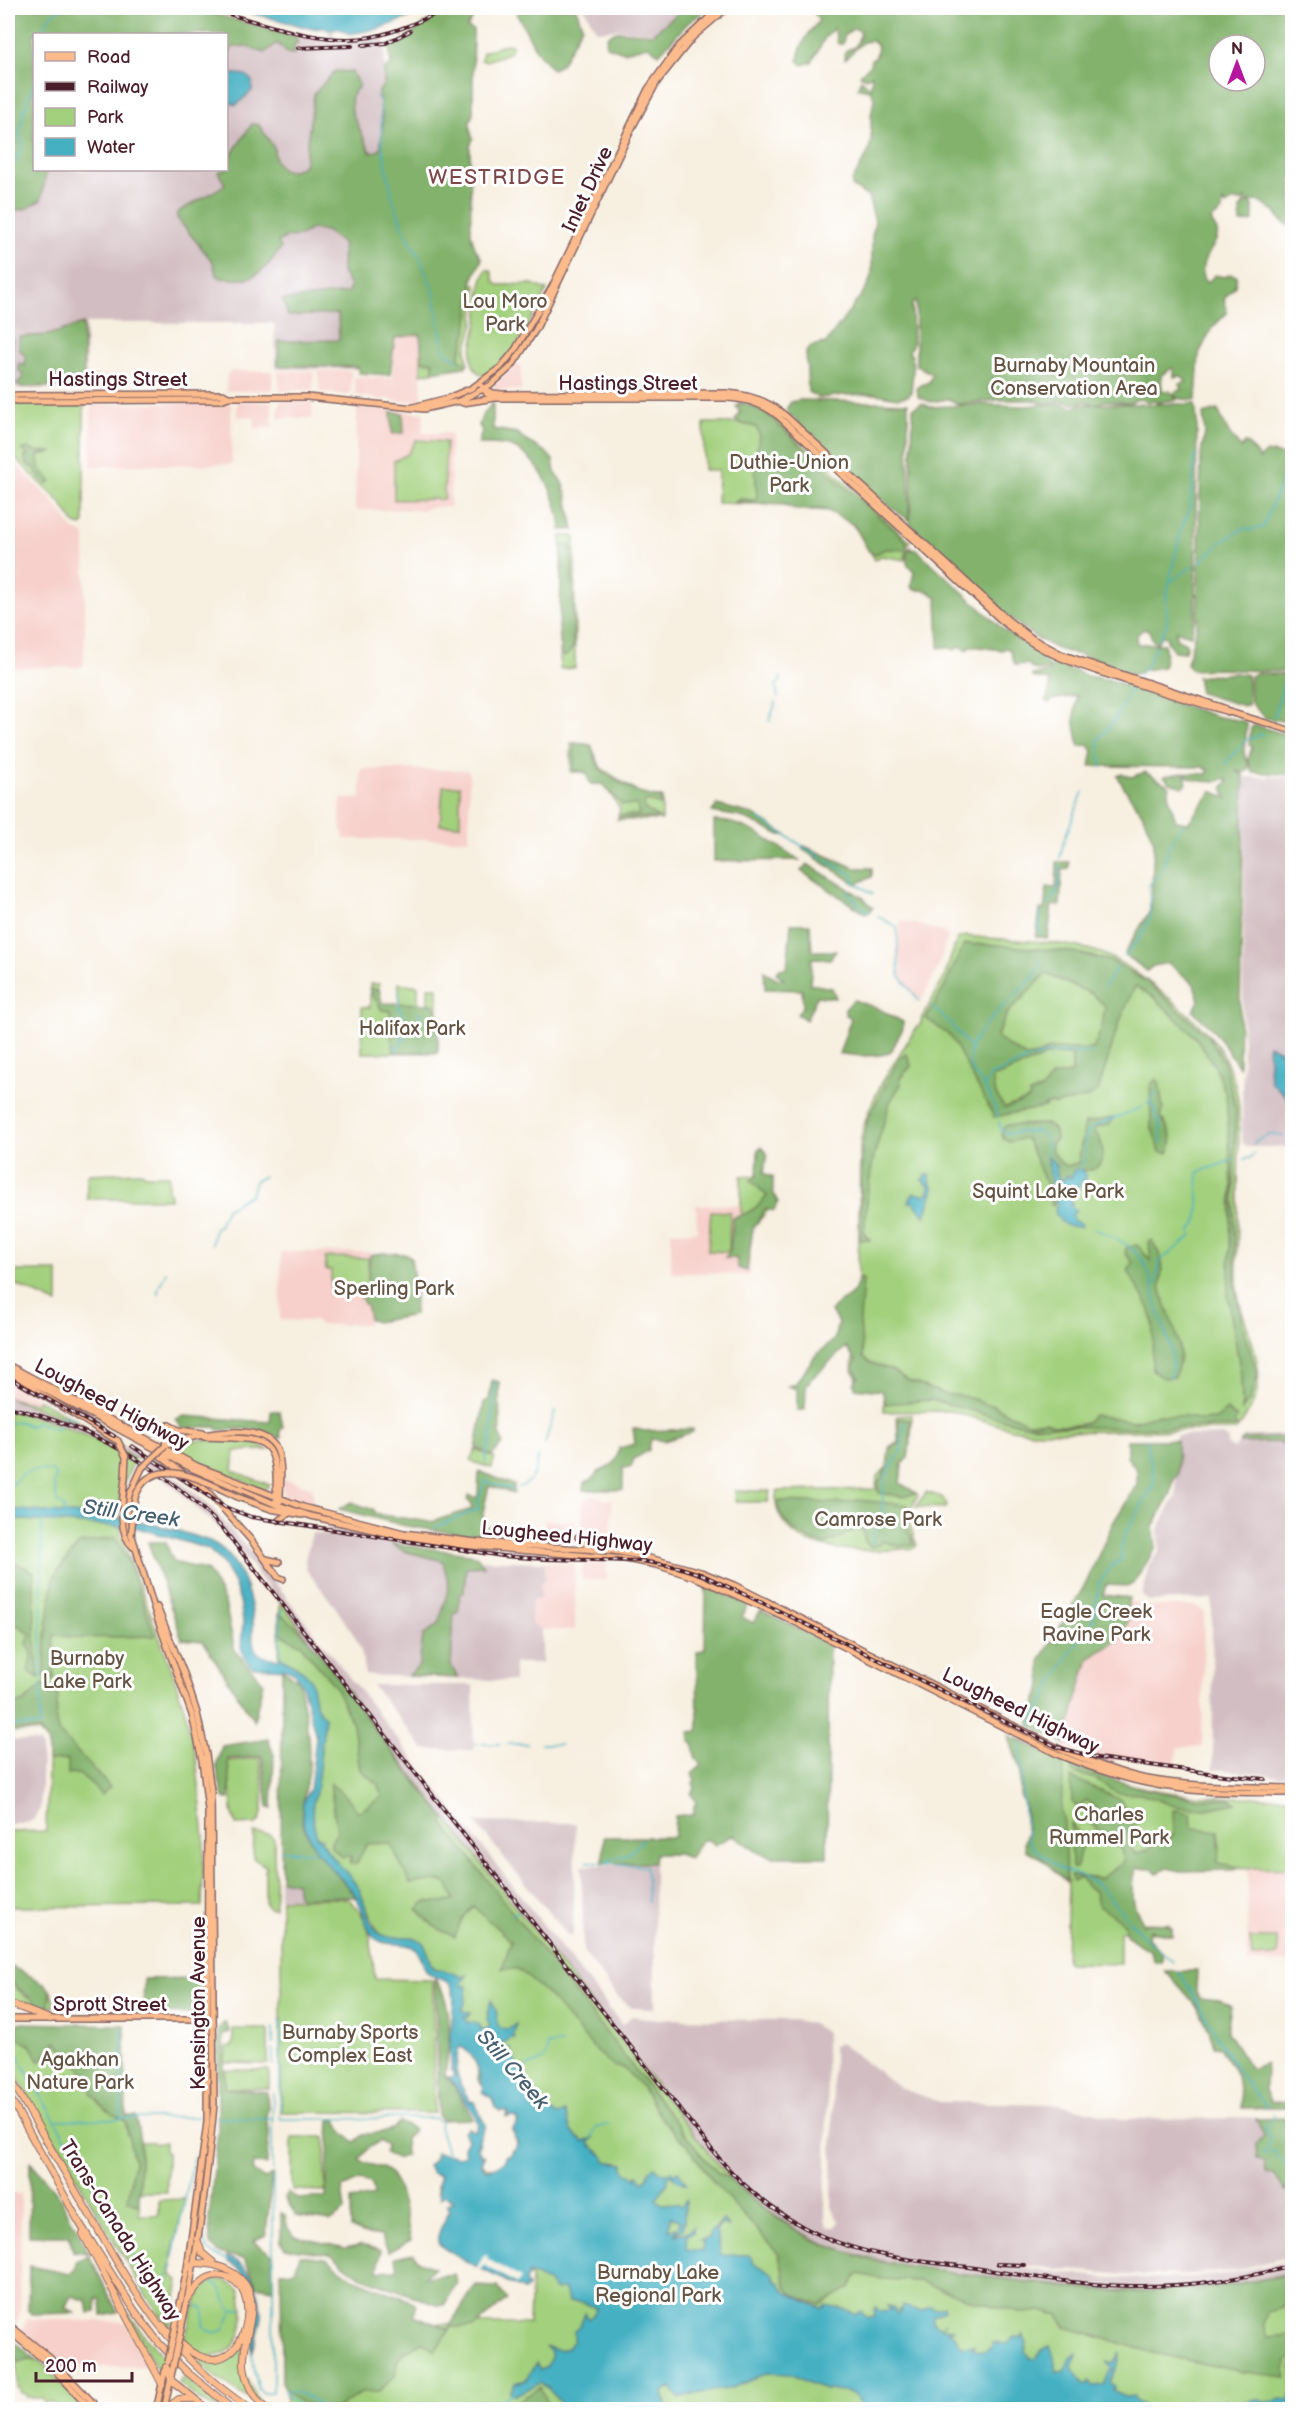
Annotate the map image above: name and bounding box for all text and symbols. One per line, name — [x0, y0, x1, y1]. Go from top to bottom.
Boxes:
legend — [33, 33, 228, 171]
north arrow — [1207, 33, 1267, 93]
text: N — [1231, 40, 1243, 59]
text: Road — [87, 47, 131, 68]
text: Railway — [87, 77, 149, 98]
text: Park — [87, 107, 123, 128]
text: Water — [87, 137, 135, 158]
street label: Inlet Drive — [558, 142, 618, 236]
district label: WESTRIDGE — [428, 165, 566, 190]
park label: Lou Moro Park — [462, 290, 548, 337]
park label: Burnaby Mountain Conservation Area — [990, 354, 1158, 401]
street label: Hastings Street — [48, 368, 188, 392]
street label: Hastings Street — [558, 372, 698, 396]
park label: Duthie-Union Park — [729, 451, 849, 498]
park label: Halifax Park — [359, 1017, 466, 1041]
park label: Squint Lake Park — [972, 1180, 1124, 1204]
park label: Sperling Park — [334, 1277, 454, 1301]
street label: Lougheed Highway — [30, 1354, 193, 1456]
water label: Still Creek — [81, 1494, 181, 1533]
park label: Camrose Park — [814, 1508, 942, 1532]
street label: Lougheed Highway — [480, 1516, 654, 1558]
park label: Eagle Creek Ravine Park — [1040, 1600, 1152, 1647]
park label: Burnaby Lake Park — [42, 1647, 132, 1694]
street label: Lougheed Highway — [938, 1662, 1103, 1759]
park label: Charles Rummel Park — [1049, 1803, 1169, 1850]
street label: Kensington Avenue — [187, 1916, 211, 2090]
street label: Sprott Street — [53, 1993, 167, 2017]
park label: Burnaby Sports Complex East — [282, 2021, 418, 2068]
water label: Still Creek — [471, 2024, 554, 2115]
park label: Agakhan Nature Park — [26, 2048, 134, 2095]
street label: Trans-Canada Highway — [54, 2135, 186, 2326]
park label: Burnaby Lake Regional Park — [595, 2261, 721, 2308]
scale bar — [36, 2345, 132, 2383]
text: 200 m — [45, 2356, 97, 2377]

